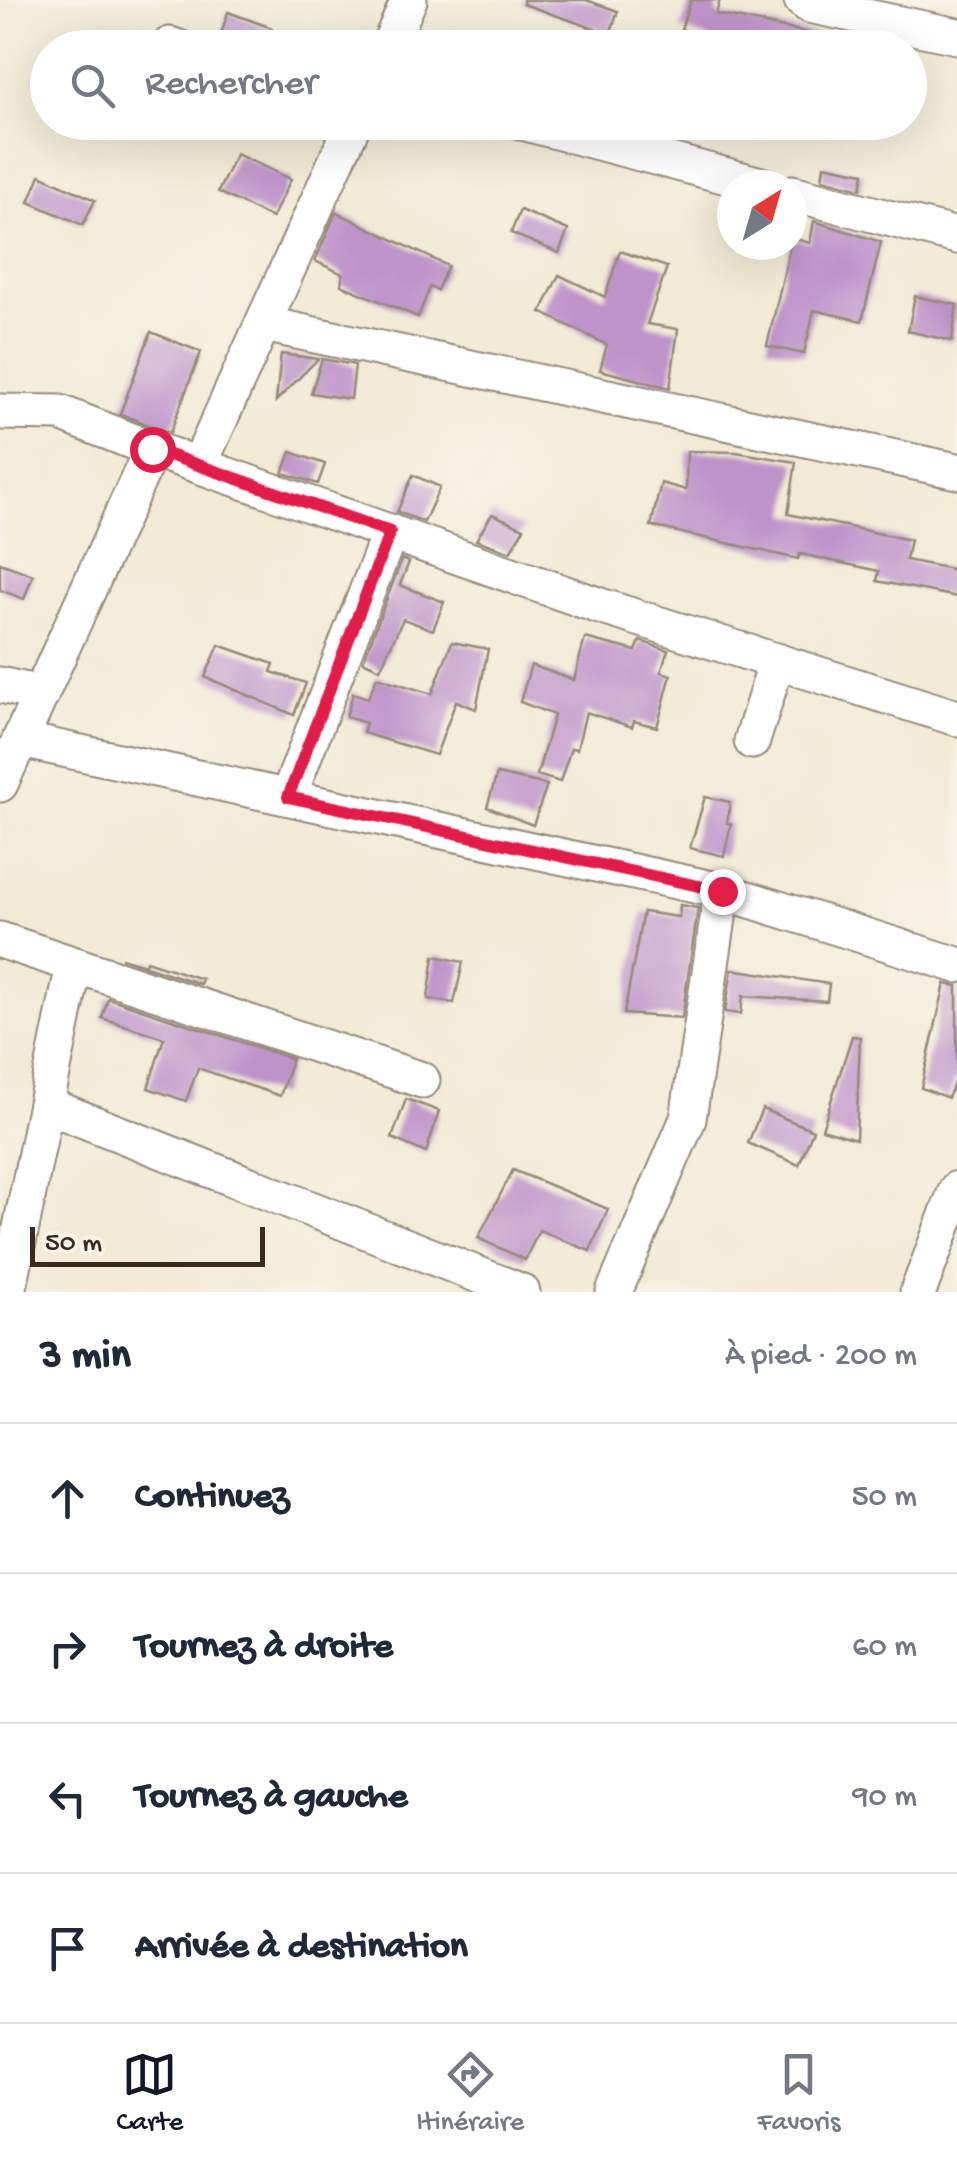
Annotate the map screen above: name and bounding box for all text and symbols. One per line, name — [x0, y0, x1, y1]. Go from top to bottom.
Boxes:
search box — [30, 30, 927, 140]
icon: search — [65, 58, 120, 113]
text: Rechercher — [145, 63, 317, 107]
north arrow — [717, 170, 807, 260]
route start — [130, 427, 176, 473]
route end — [700, 869, 746, 915]
scale bar — [30, 1222, 265, 1266]
text: 50 m — [45, 1228, 102, 1261]
text: 3 min — [40, 1333, 131, 1382]
text: À pied · 200 m — [725, 1338, 917, 1376]
icon: ahead — [40, 1471, 95, 1526]
text: Continuez — [135, 1476, 289, 1520]
text: 50 m — [852, 1479, 917, 1517]
icon: right — [40, 1621, 95, 1676]
text: Tournez à droite — [135, 1626, 393, 1670]
text: 60 m — [852, 1629, 917, 1667]
icon: left — [40, 1771, 95, 1826]
text: Tournez à gauche — [135, 1776, 408, 1820]
text: 90 m — [853, 1779, 917, 1817]
icon: arrive — [40, 1921, 95, 1976]
text: Arrivée à destination — [135, 1926, 468, 1970]
tab: Carte — [117, 2047, 183, 2140]
tab: Itinéraire — [416, 2047, 524, 2140]
tab: Favoris — [757, 2047, 840, 2140]

